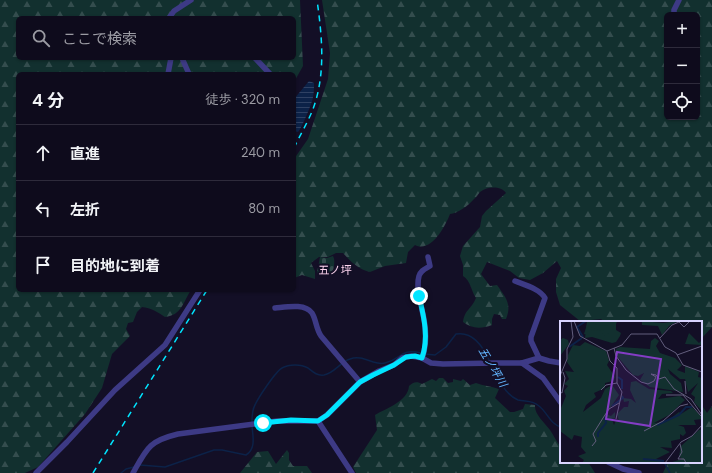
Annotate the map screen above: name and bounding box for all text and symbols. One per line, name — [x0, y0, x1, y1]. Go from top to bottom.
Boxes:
map controls — [664, 12, 700, 120]
button: + — [664, 12, 700, 48]
search box — [16, 16, 296, 60]
icon: search — [30, 27, 52, 49]
text: ここで検索 — [62, 29, 137, 49]
button: − — [664, 48, 700, 84]
button: locate — [664, 84, 700, 120]
text: 4 分 — [32, 89, 64, 111]
text: 徒歩 · 320 m — [206, 91, 280, 108]
icon: ahead — [32, 142, 54, 164]
text: 直進 — [70, 144, 100, 164]
text: 240 m — [241, 144, 280, 161]
icon: left — [32, 198, 54, 220]
text: 左折 — [70, 200, 100, 220]
text: 80 m — [248, 200, 280, 217]
icon: arrive — [32, 254, 54, 276]
text: 目的地に到着 — [70, 256, 160, 276]
district label: 五ノ坪 — [319, 263, 352, 277]
route end — [410, 287, 428, 305]
inset map — [560, 321, 702, 463]
water label: 五ノ坪川 — [476, 345, 511, 390]
route start — [254, 414, 272, 432]

